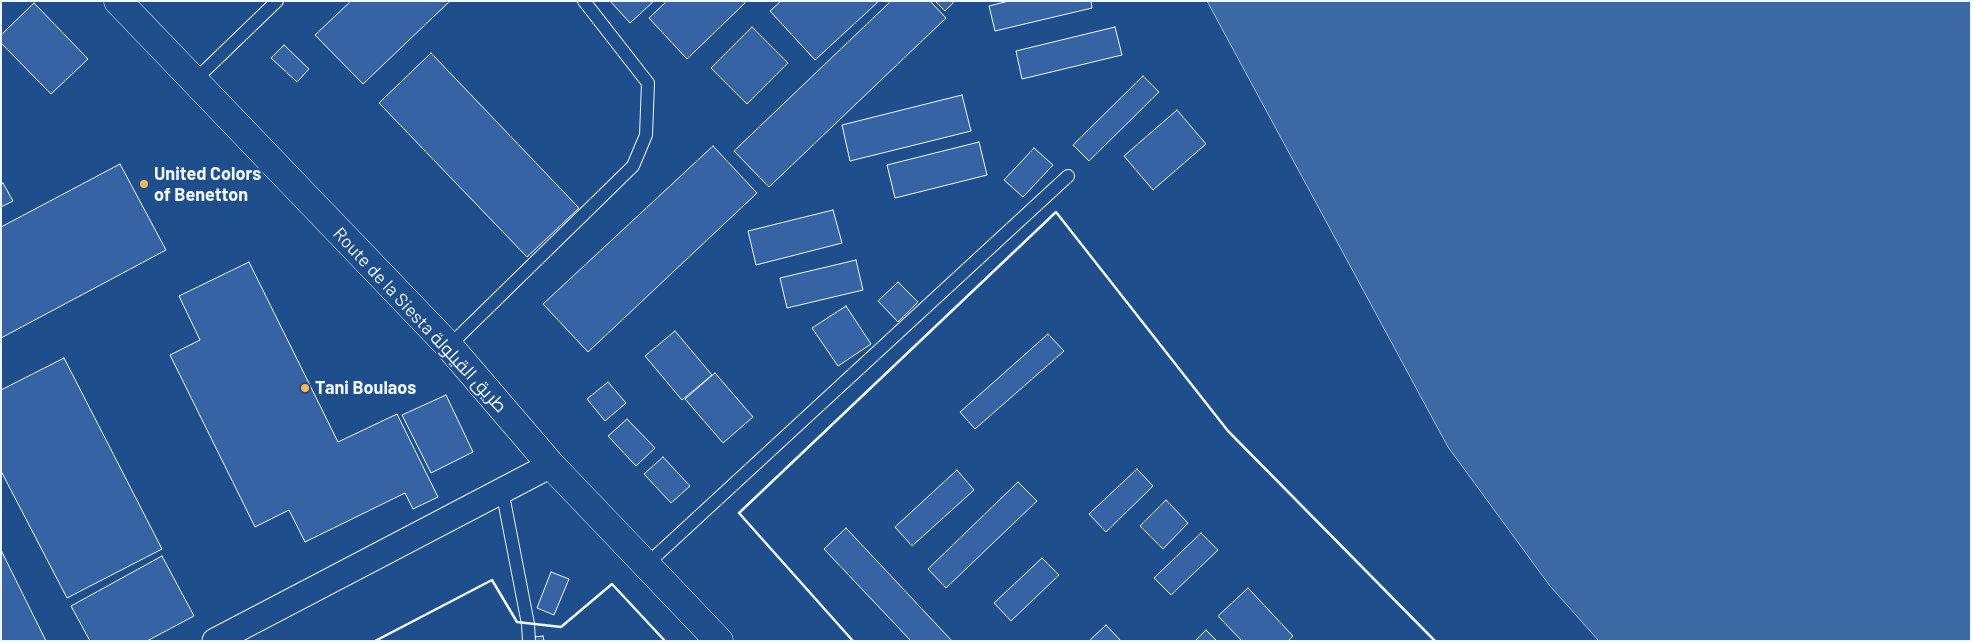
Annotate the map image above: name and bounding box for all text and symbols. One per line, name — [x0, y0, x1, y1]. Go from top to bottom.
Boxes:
place label: United Colors of Benetton — [154, 163, 261, 205]
marker: United Colors of Benetton — [138, 178, 150, 190]
street label: Route de la Siesta طريق القيلولة — [329, 223, 511, 417]
place label: Tani Boulaos — [315, 377, 416, 399]
marker: Tani Boulaos — [299, 382, 311, 394]

